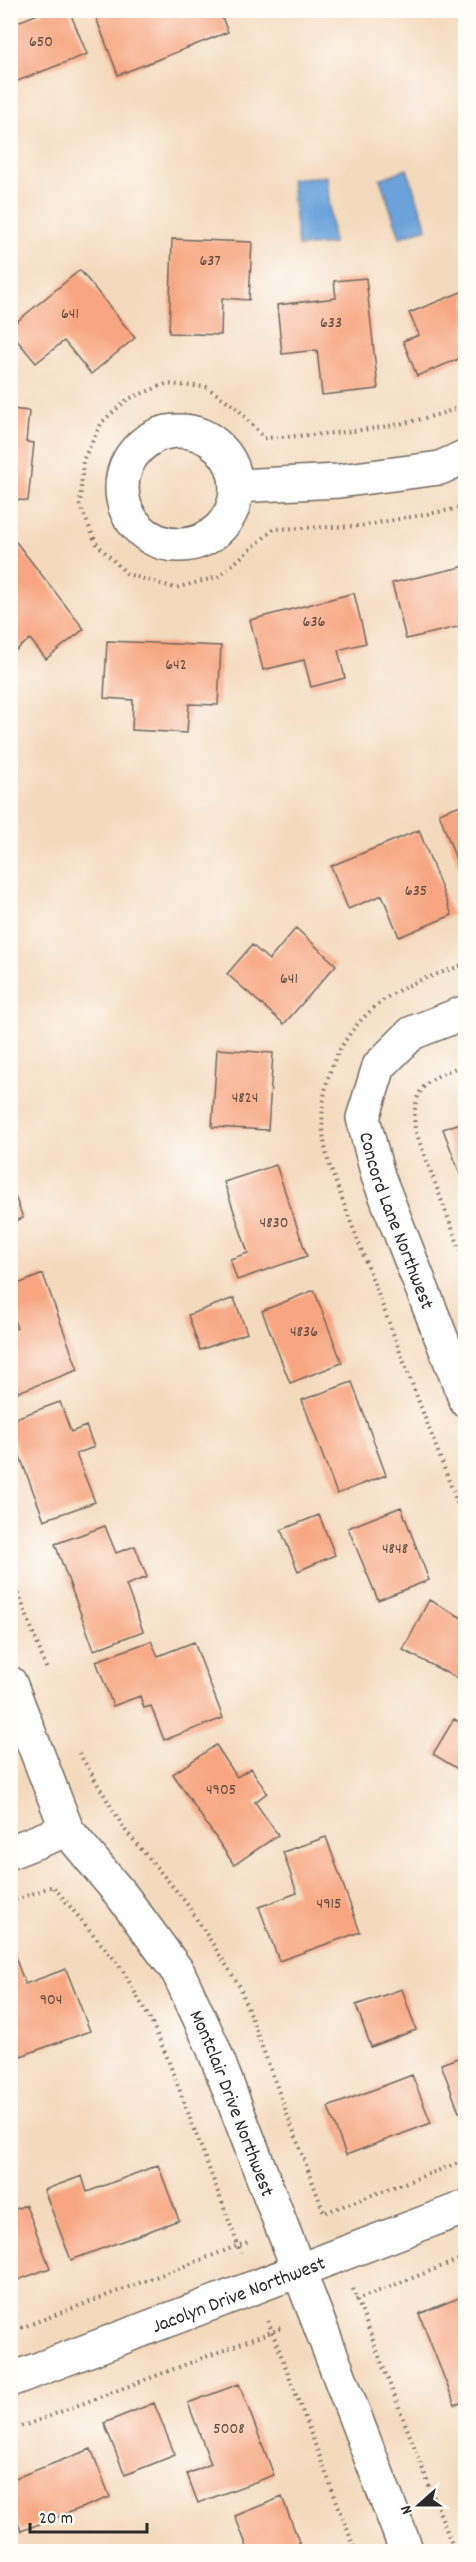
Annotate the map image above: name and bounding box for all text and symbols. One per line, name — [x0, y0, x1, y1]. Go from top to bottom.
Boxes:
house number: 650 — [29, 31, 53, 54]
house number: 637 — [199, 250, 221, 273]
house number: 641 — [61, 303, 79, 326]
house number: 633 — [320, 312, 342, 335]
house number: 636 — [303, 611, 326, 634]
house number: 642 — [165, 654, 187, 677]
house number: 635 — [405, 880, 427, 903]
house number: 641 — [280, 968, 298, 991]
house number: 4824 — [232, 1087, 258, 1110]
street label: Concord Lane Northwest — [350, 1129, 440, 1314]
house number: 4830 — [260, 1212, 288, 1235]
house number: 4836 — [290, 1321, 318, 1344]
house number: 4848 — [382, 1538, 408, 1561]
house number: 4905 — [206, 1779, 236, 1802]
house number: 4915 — [317, 1893, 341, 1916]
house number: 904 — [40, 1989, 62, 2012]
street label: Montclair Drive Northwest — [181, 2006, 280, 2201]
street label: Jacolyn Drive Northwest — [148, 2251, 330, 2342]
house number: 5008 — [213, 2418, 245, 2441]
north arrow — [389, 2475, 449, 2535]
scale bar — [30, 2496, 147, 2534]
text: N — [395, 2502, 419, 2517]
text: 20 m — [39, 2507, 73, 2532]

